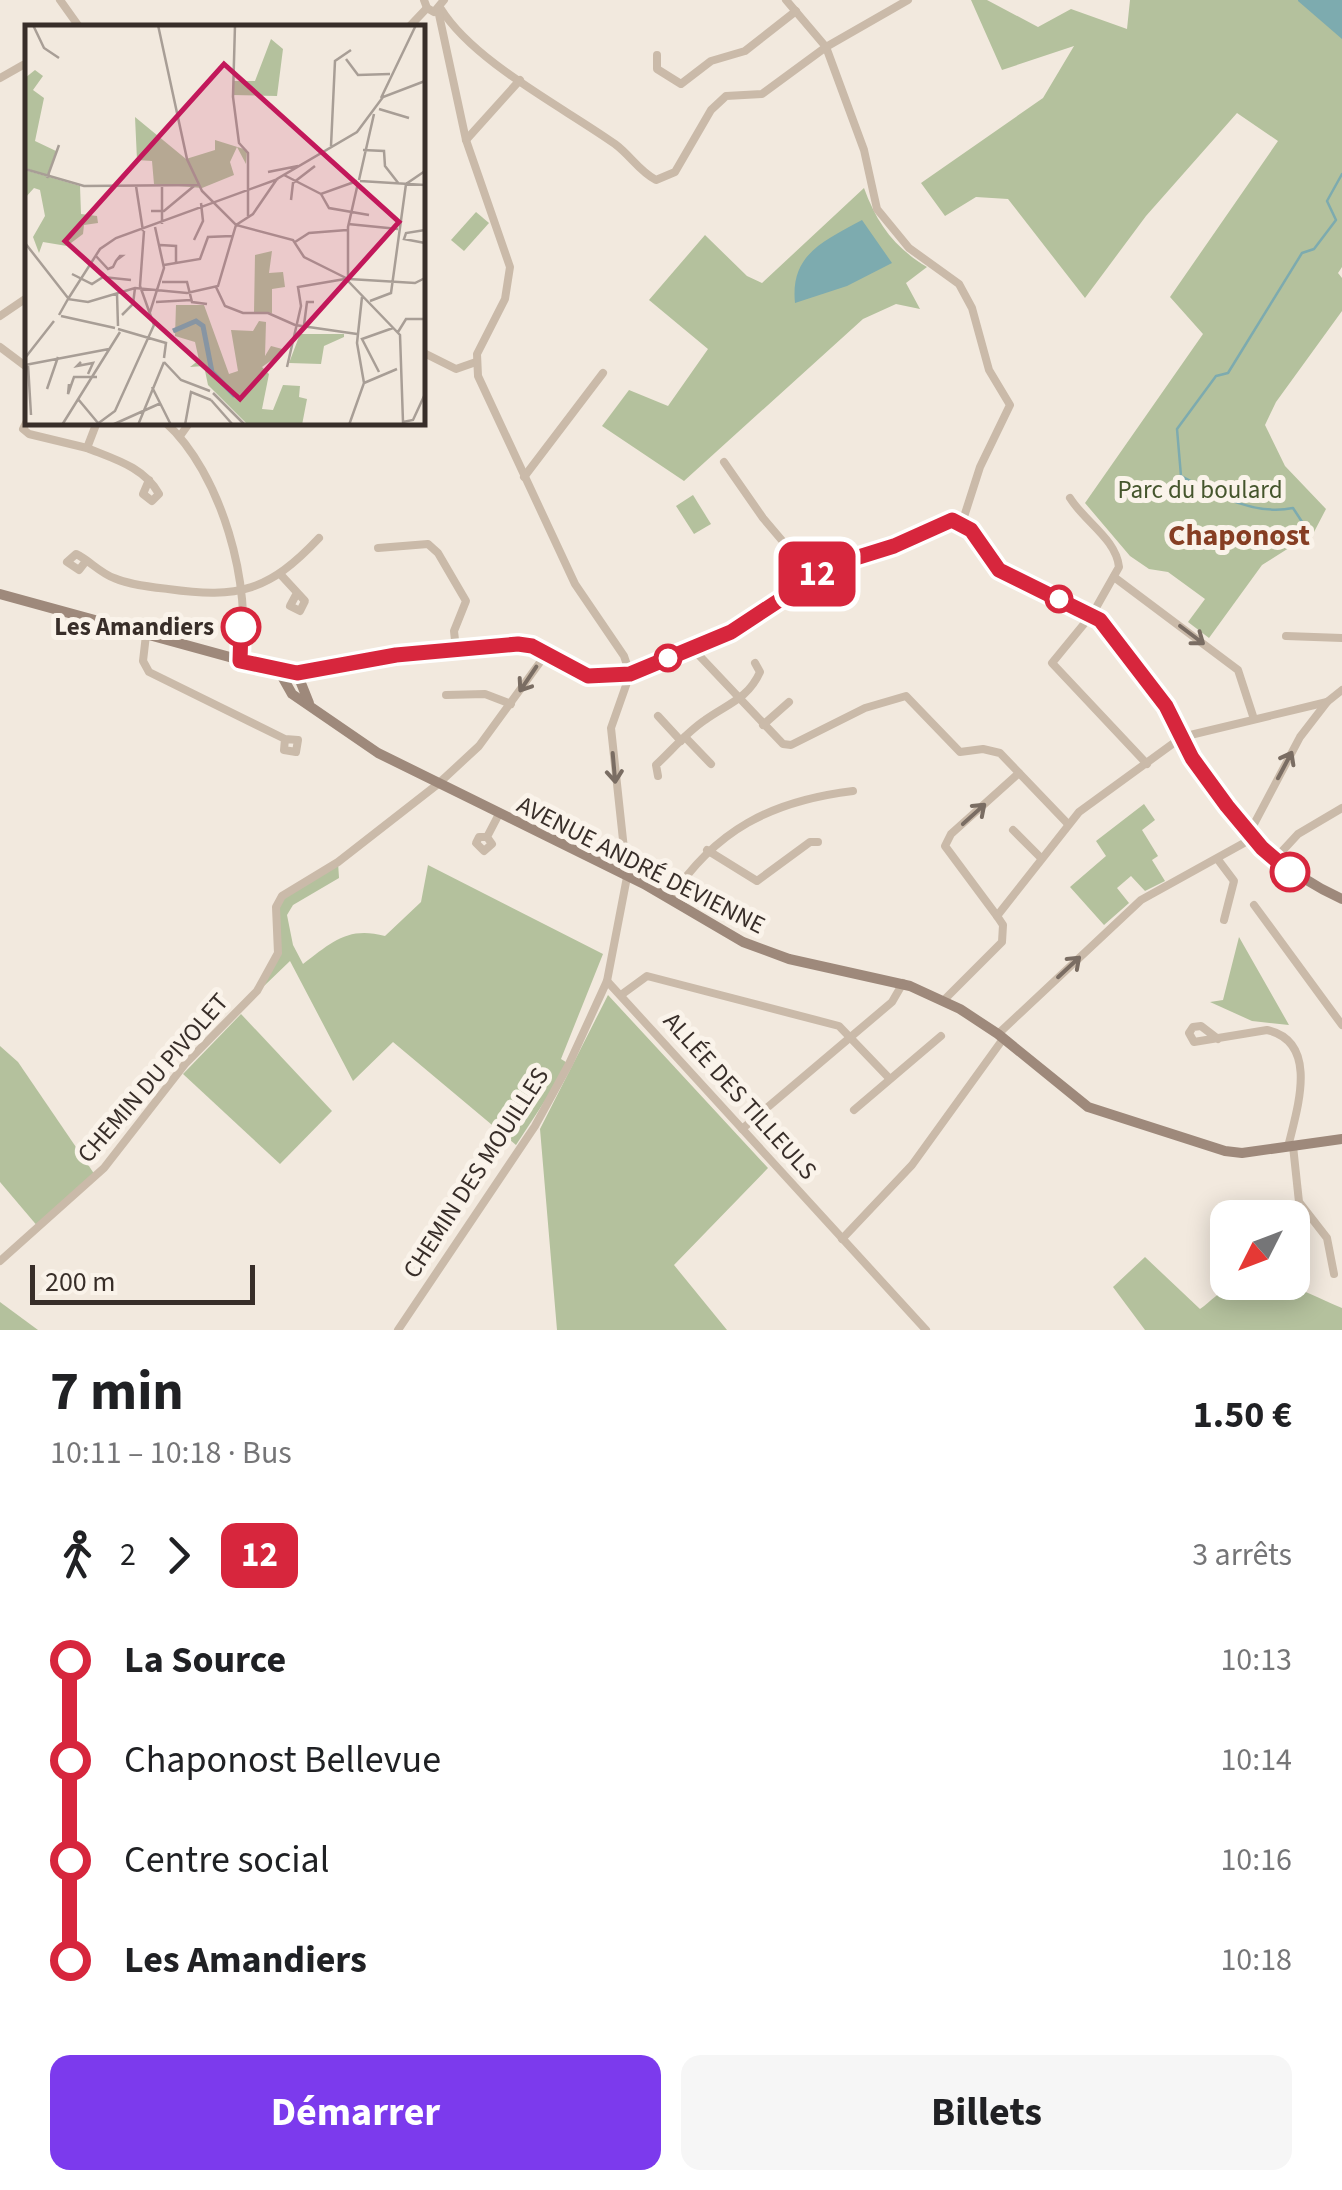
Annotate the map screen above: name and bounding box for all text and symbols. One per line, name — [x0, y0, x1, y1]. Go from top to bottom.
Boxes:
inset map — [25, 25, 425, 425]
park label: Parc du boulard — [1117, 472, 1283, 508]
district label: Chaponost — [1168, 514, 1311, 557]
line badge: 12 — [772, 542, 862, 606]
text: 12 — [799, 549, 835, 599]
unlabelled marker — [1046, 586, 1072, 612]
marker: Les Amandiers — [222, 608, 260, 646]
place label: Les Amandiers — [54, 609, 214, 645]
one-way arrow — [1178, 625, 1205, 646]
unlabelled marker — [655, 645, 681, 671]
one-way arrow — [518, 664, 539, 692]
one-way arrow — [604, 751, 623, 783]
one-way arrow — [1275, 751, 1295, 781]
street label: AVENUE ANDRÉ DEVIENNE — [511, 787, 771, 943]
one-way arrow — [961, 802, 986, 825]
unlabelled marker — [1271, 853, 1309, 891]
one-way arrow — [1056, 956, 1081, 979]
street label: CHEMIN DU PIVOLET — [69, 985, 237, 1171]
street label: ALLÉE DES TILLEULS — [655, 1004, 825, 1188]
street label: CHEMIN DES MOUILLES — [394, 1061, 558, 1285]
north arrow — [1210, 1200, 1310, 1300]
map controls — [1210, 1200, 1310, 1300]
scale bar — [30, 1260, 255, 1304]
text: 200 m — [45, 1262, 116, 1302]
text: 7 min — [50, 1353, 184, 1431]
text: 1.50 € — [1193, 1388, 1292, 1442]
text: 10:11 – 10:18 · Bus — [50, 1430, 292, 1476]
icon: walk — [50, 1528, 105, 1583]
icon: forward — [151, 1528, 206, 1583]
text: 12 — [241, 1530, 278, 1580]
text: 2 — [120, 1532, 136, 1578]
text: 3 arrêts — [1192, 1532, 1292, 1578]
text: La Source — [124, 1633, 286, 1687]
text: 10:13 — [1220, 1637, 1292, 1683]
text: Chaponost Bellevue — [124, 1733, 441, 1787]
text: 10:14 — [1220, 1737, 1292, 1783]
text: Centre social — [124, 1833, 329, 1887]
text: 10:16 — [1220, 1837, 1292, 1883]
text: Les Amandiers — [124, 1933, 367, 1987]
text: 10:18 — [1220, 1937, 1292, 1983]
button: Démarrer — [50, 2055, 661, 2170]
button: Billets — [681, 2055, 1292, 2170]

